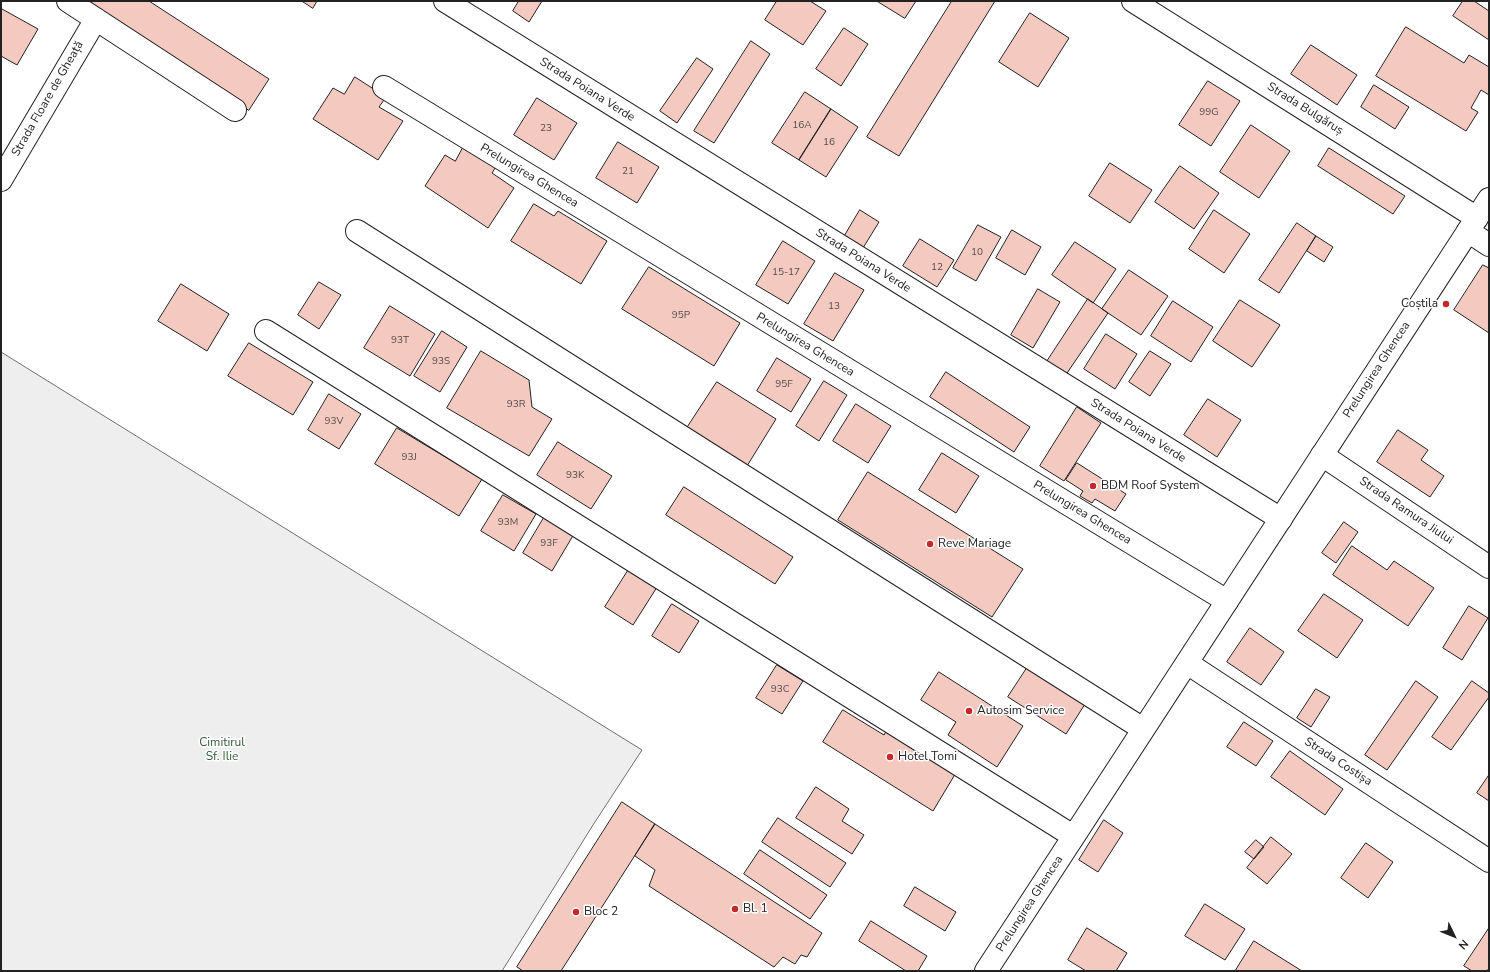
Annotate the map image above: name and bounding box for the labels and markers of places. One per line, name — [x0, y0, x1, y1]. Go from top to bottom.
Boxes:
place label: Coștila — [1401, 297, 1438, 311]
marker: Coștila — [1441, 299, 1451, 309]
place label: BDM Roof System — [1101, 479, 1199, 493]
marker: BDM Roof System — [1088, 481, 1098, 491]
place label: Reve Mariage — [938, 537, 1011, 551]
marker: Reve Mariage — [925, 539, 935, 549]
place label: Autosim Service — [977, 704, 1064, 718]
marker: Autosim Service — [964, 706, 974, 716]
place label: Hotel Tomi — [898, 750, 957, 764]
marker: Hotel Tomi — [885, 752, 895, 762]
place label: Bl. 1 — [743, 902, 768, 916]
marker: Bl. 1 — [730, 904, 740, 914]
place label: Bloc 2 — [584, 905, 618, 919]
marker: Bloc 2 — [571, 907, 581, 917]

